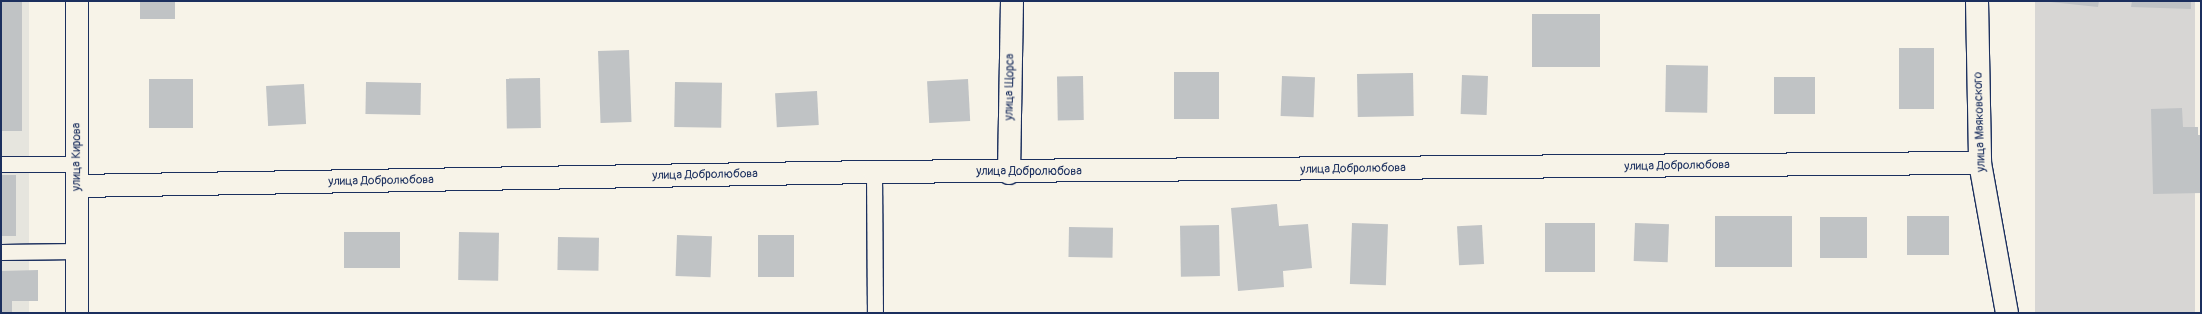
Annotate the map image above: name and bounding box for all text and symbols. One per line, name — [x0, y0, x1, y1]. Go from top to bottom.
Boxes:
street label: улица Щорса — [1002, 53, 1018, 121]
street label: улица Маяковского — [1971, 72, 1989, 172]
street label: улица Кирова — [70, 123, 84, 191]
street label: улица Добролюбова — [1624, 158, 1730, 174]
street label: улица Добролюбова — [1300, 161, 1406, 177]
street label: улица Добролюбова — [976, 165, 1082, 179]
street label: улица Добролюбова — [652, 167, 758, 183]
street label: улица Добролюбова — [328, 173, 434, 189]

